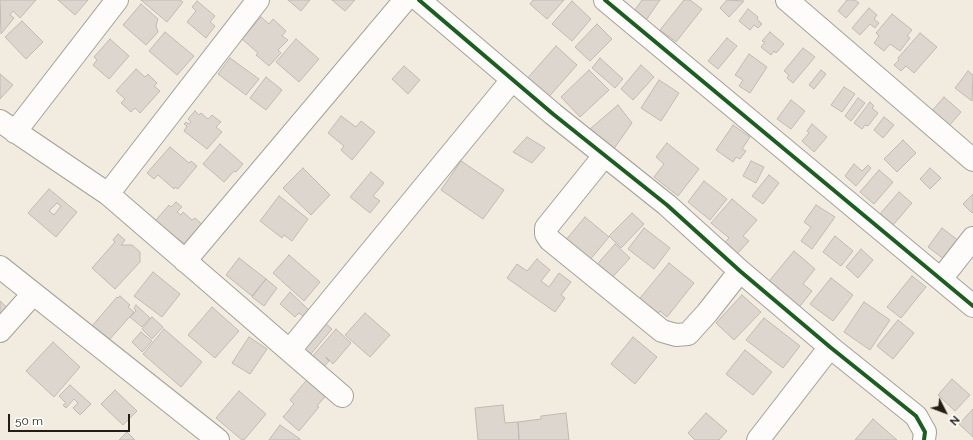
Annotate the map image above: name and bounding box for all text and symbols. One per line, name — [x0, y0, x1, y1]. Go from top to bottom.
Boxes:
north arrow — [925, 392, 965, 432]
scale bar — [10, 406, 132, 432]
text: N — [947, 413, 962, 428]
text: 50 m — [15, 414, 43, 428]

